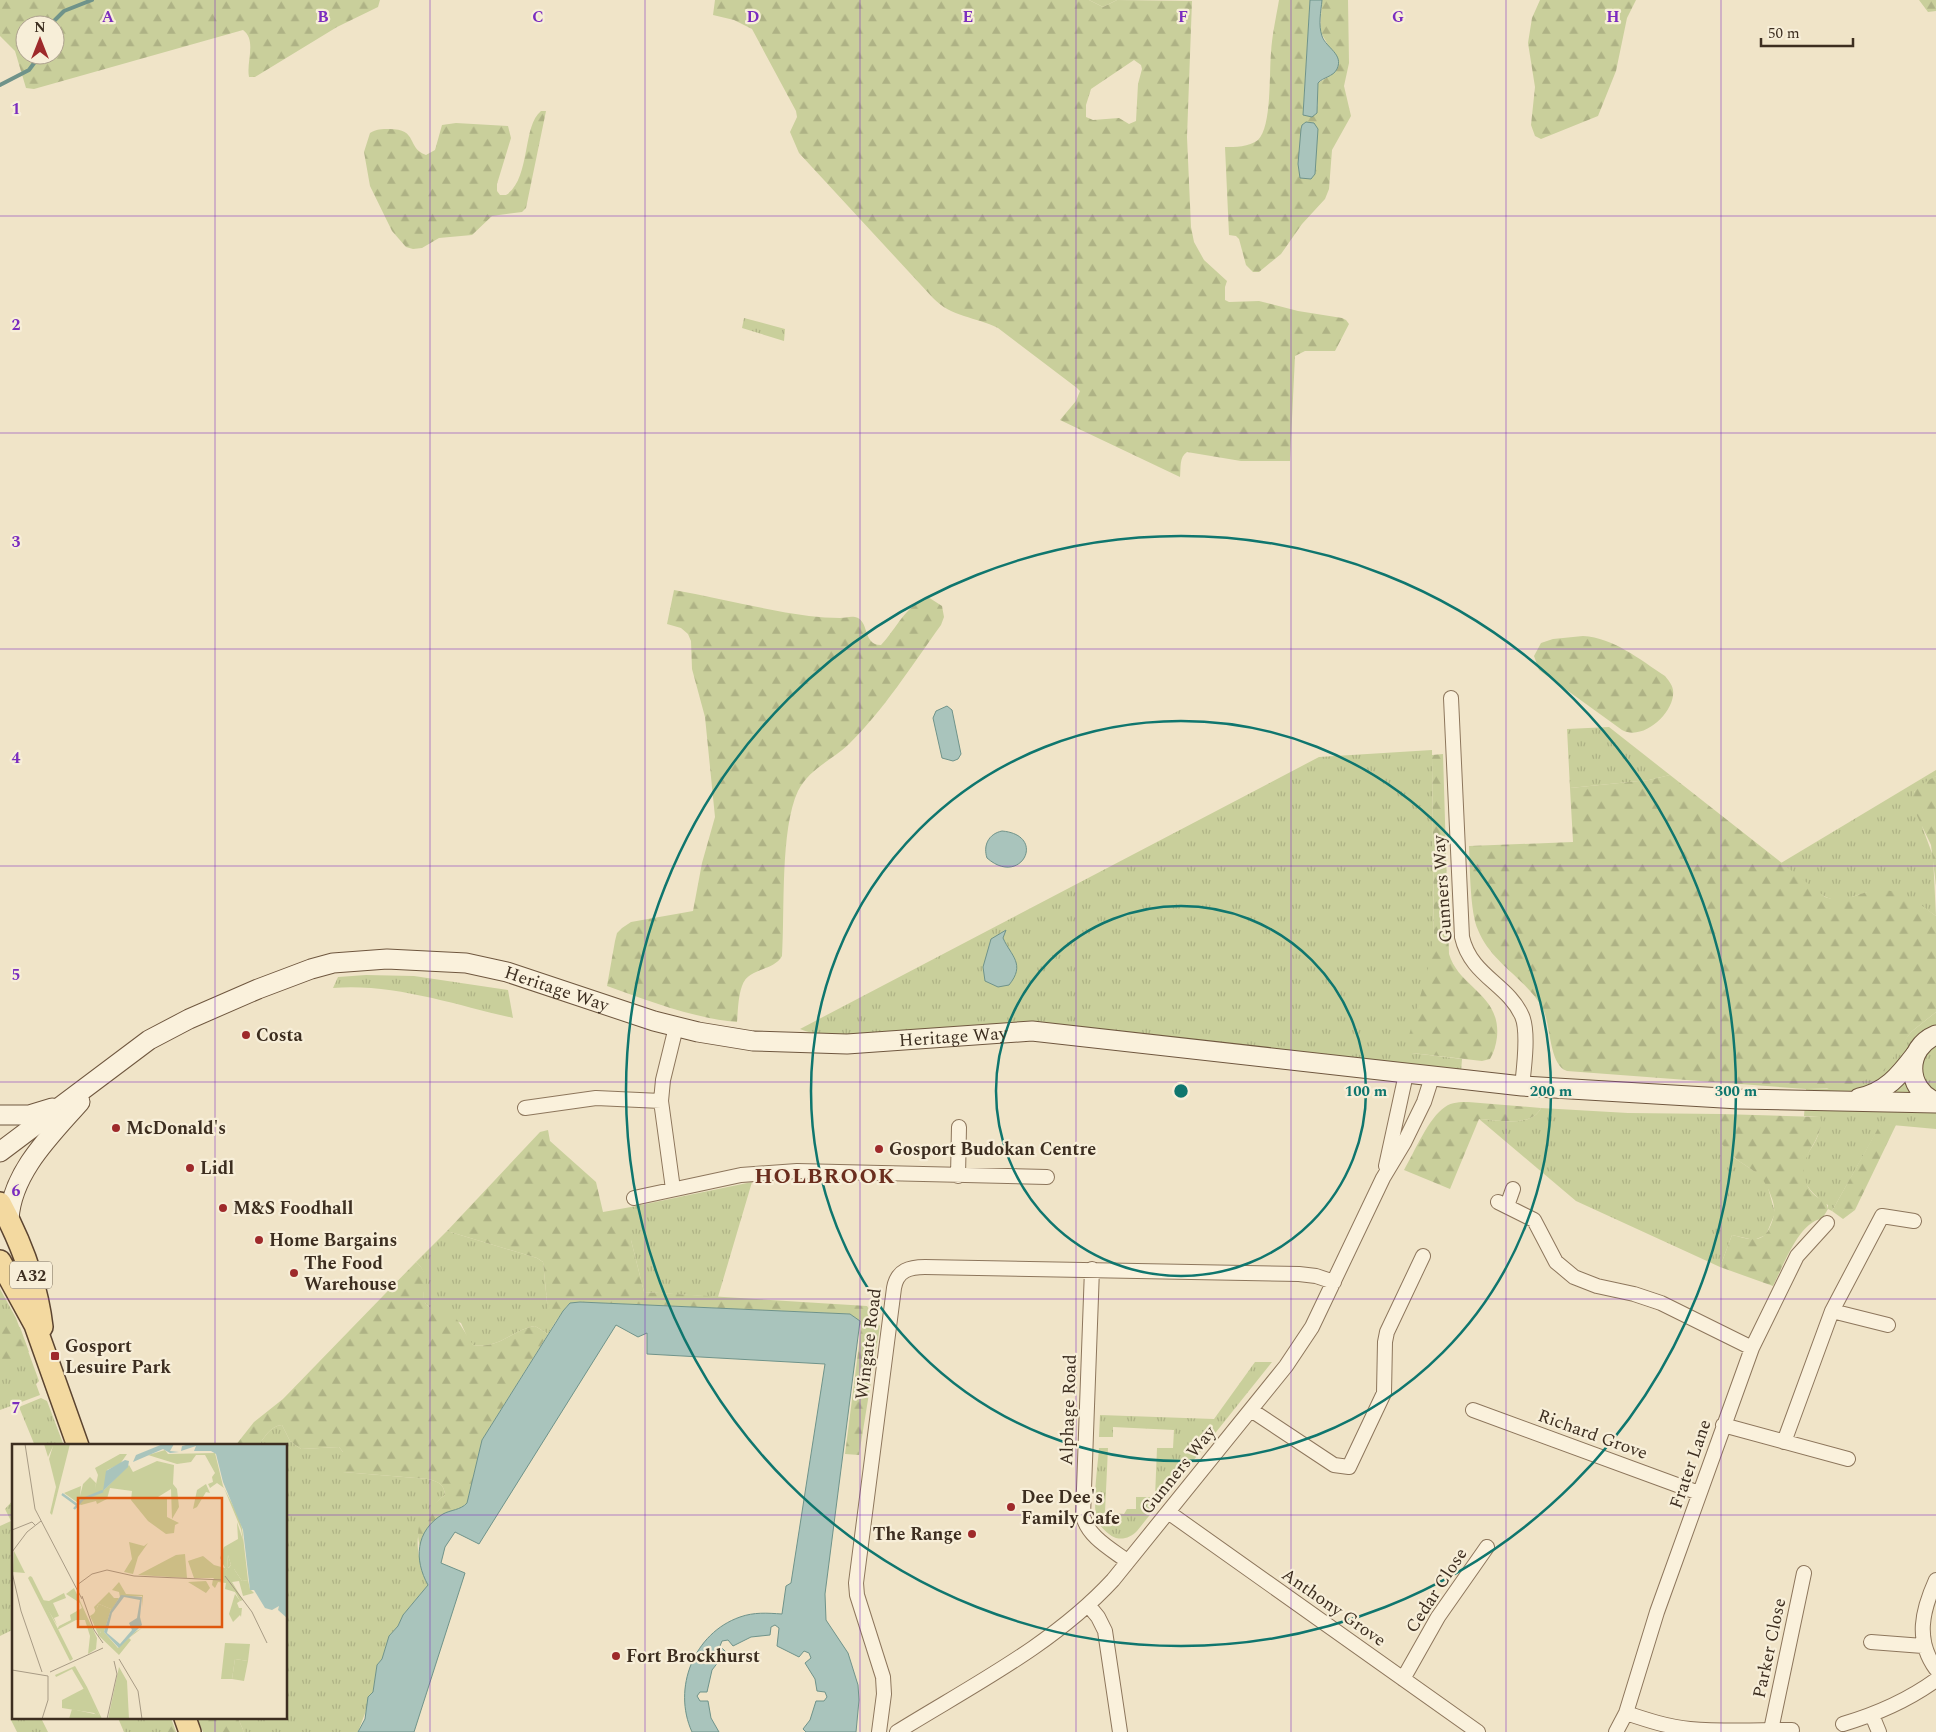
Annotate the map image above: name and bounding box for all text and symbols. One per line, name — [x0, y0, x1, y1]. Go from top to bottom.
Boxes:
text: A — [102, 5, 115, 29]
text: B — [317, 5, 329, 29]
text: C — [532, 5, 544, 29]
text: D — [747, 5, 760, 29]
text: E — [963, 5, 973, 29]
text: F — [1178, 5, 1188, 29]
text: G — [1392, 5, 1404, 29]
text: H — [1606, 5, 1620, 29]
north arrow — [15, 15, 65, 65]
scale bar — [1761, 15, 1854, 47]
text: N — [34, 17, 46, 38]
text: 50 m — [1768, 22, 1800, 45]
text: 1 — [12, 97, 20, 121]
text: 2 — [12, 313, 21, 337]
text: 3 — [12, 530, 21, 554]
text: 4 — [12, 746, 21, 770]
street label: Gunners Way — [1425, 833, 1460, 944]
street label: Heritage Way — [501, 959, 614, 1020]
text: 5 — [12, 963, 20, 987]
street label: Heritage Way — [898, 1020, 1010, 1054]
place label: Costa — [256, 1022, 303, 1049]
marker: Costa — [240, 1029, 252, 1041]
text: 100 m — [1345, 1080, 1388, 1103]
text: 200 m — [1530, 1080, 1573, 1103]
text: 300 m — [1715, 1080, 1758, 1103]
centre of rings — [1172, 1082, 1190, 1100]
place label: McDonald's — [126, 1115, 226, 1142]
marker: McDonald's — [110, 1122, 122, 1134]
place label: Gosport Budokan Centre — [889, 1136, 1096, 1163]
marker: Gosport Budokan Centre — [873, 1143, 885, 1155]
place label: Lidl — [200, 1155, 234, 1182]
district label: HOLBROOK — [754, 1160, 896, 1193]
marker: Lidl — [184, 1162, 196, 1174]
text: 6 — [12, 1179, 21, 1203]
place label: M&S Foodhall — [233, 1195, 353, 1222]
marker: M&S Foodhall — [217, 1202, 229, 1214]
place label: Home Bargains — [269, 1227, 397, 1254]
marker: Home Bargains — [253, 1234, 265, 1246]
place label: The Food Warehouse — [304, 1250, 396, 1298]
road number: A32 — [10, 1262, 52, 1288]
marker: The Food Warehouse — [288, 1267, 300, 1279]
street label: Wingate Road — [848, 1287, 889, 1401]
place label: Gosport Lesuire Park — [65, 1333, 171, 1381]
marker: Gosport Lesuire Park — [49, 1350, 61, 1362]
street label: Alphage Road — [1053, 1354, 1084, 1466]
text: 7 — [12, 1396, 21, 1420]
street label: Richard Grove — [1534, 1402, 1652, 1467]
street label: Frater Lane — [1663, 1416, 1718, 1512]
street label: Gunners Way — [1134, 1419, 1224, 1521]
inset map — [12, 1444, 288, 1720]
place label: Dee Dee's Family Cafe — [1021, 1484, 1120, 1532]
marker: Dee Dee's Family Cafe — [1005, 1501, 1017, 1513]
place label: The Range — [873, 1521, 962, 1548]
marker: The Range — [966, 1528, 978, 1540]
street label: Cedar Close — [1399, 1542, 1474, 1638]
street label: Anthony Grove — [1276, 1561, 1391, 1653]
street label: Parker Close — [1746, 1596, 1793, 1701]
place label: Fort Brockhurst — [626, 1643, 760, 1670]
marker: Fort Brockhurst — [610, 1650, 622, 1662]

